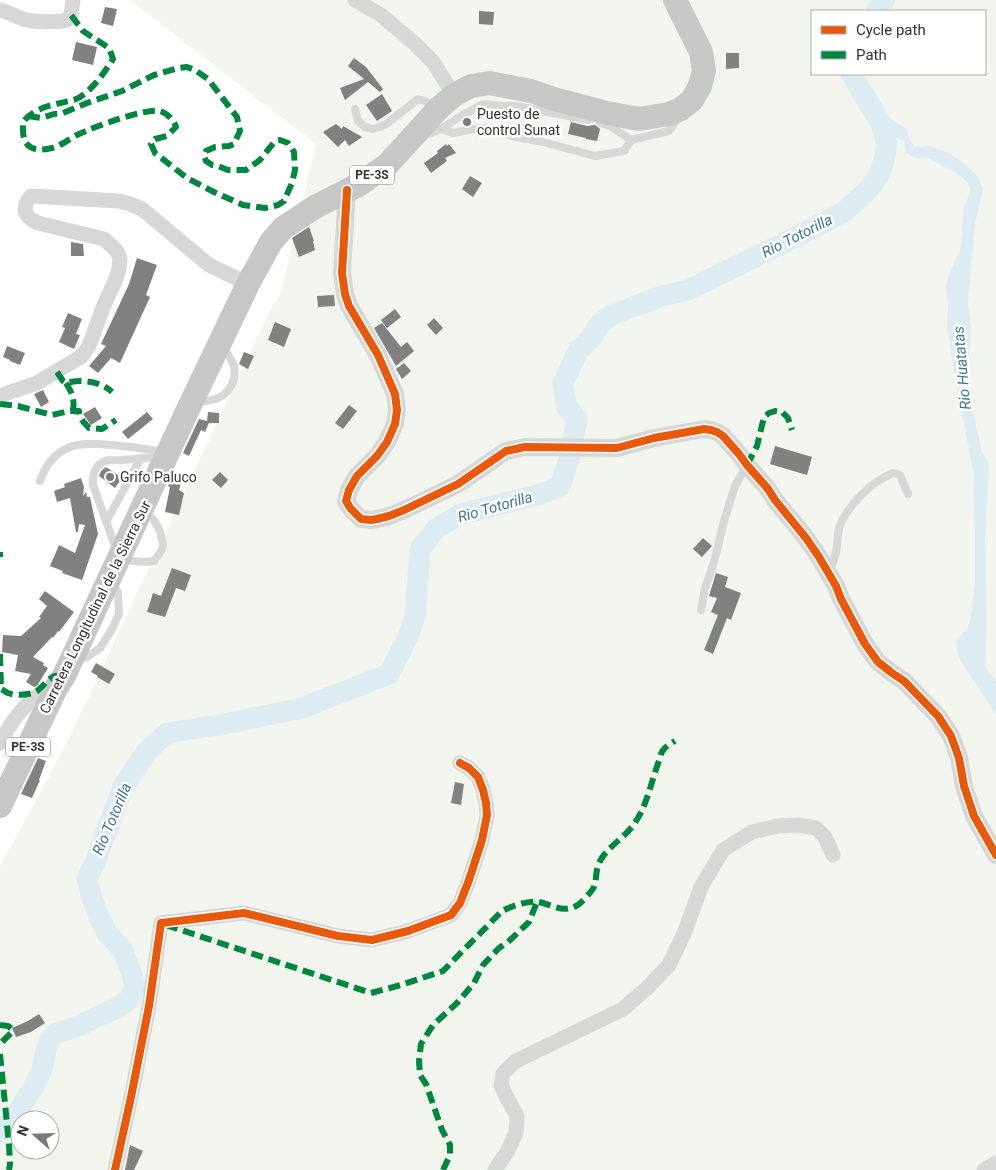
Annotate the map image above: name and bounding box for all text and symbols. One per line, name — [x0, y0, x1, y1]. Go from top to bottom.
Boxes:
legend — [811, 10, 986, 75]
text: Cycle path — [856, 21, 926, 39]
text: Path — [856, 46, 887, 64]
place label: Puesto de control Sunat — [477, 106, 560, 138]
marker: Puesto de control Sunat — [461, 116, 473, 128]
road number: PE-3S — [350, 166, 394, 184]
water label: Rio Totorilla — [759, 211, 835, 261]
water label: Rio Huatatas — [949, 326, 975, 410]
place label: Grifo Paluco — [120, 469, 197, 485]
marker: Grifo Paluco — [104, 471, 116, 483]
water label: Rio Totorilla — [456, 488, 534, 526]
street label: Carretera Longitudinal de la Sierra Sur — [36, 498, 154, 716]
road number: PE-3S — [5, 738, 50, 756]
water label: Rio Totorilla — [89, 780, 135, 858]
north arrow — [10, 1110, 60, 1160]
text: N — [14, 1123, 32, 1138]

